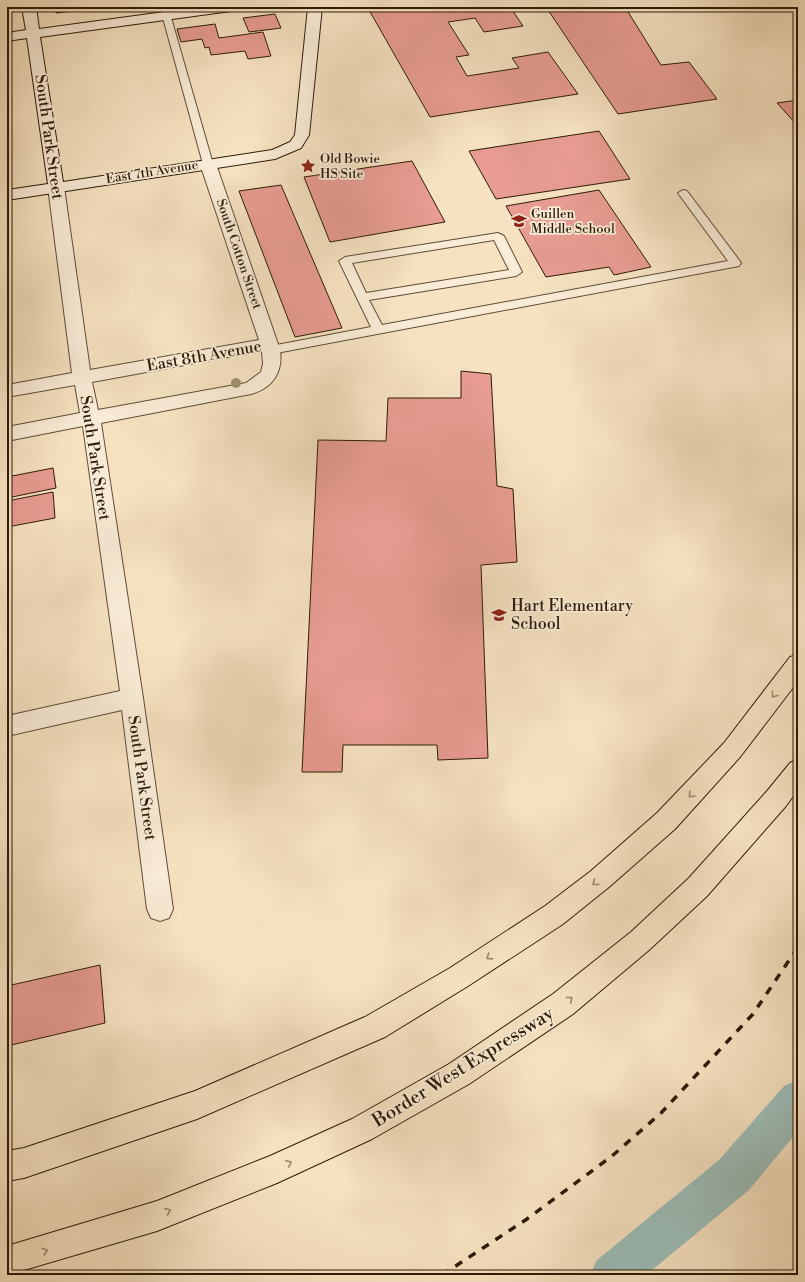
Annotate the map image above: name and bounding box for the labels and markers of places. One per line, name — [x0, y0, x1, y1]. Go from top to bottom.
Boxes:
place label: Old Bowie HS Site — [320, 151, 381, 182]
place icon: Old Bowie HS Site — [299, 157, 317, 175]
place label: Guillen Middle School — [531, 206, 615, 237]
school or university icon: Guillen Middle School — [510, 212, 528, 230]
place label: Hart Elementary School — [511, 596, 633, 634]
school or university icon: Hart Elementary School — [490, 606, 508, 624]

